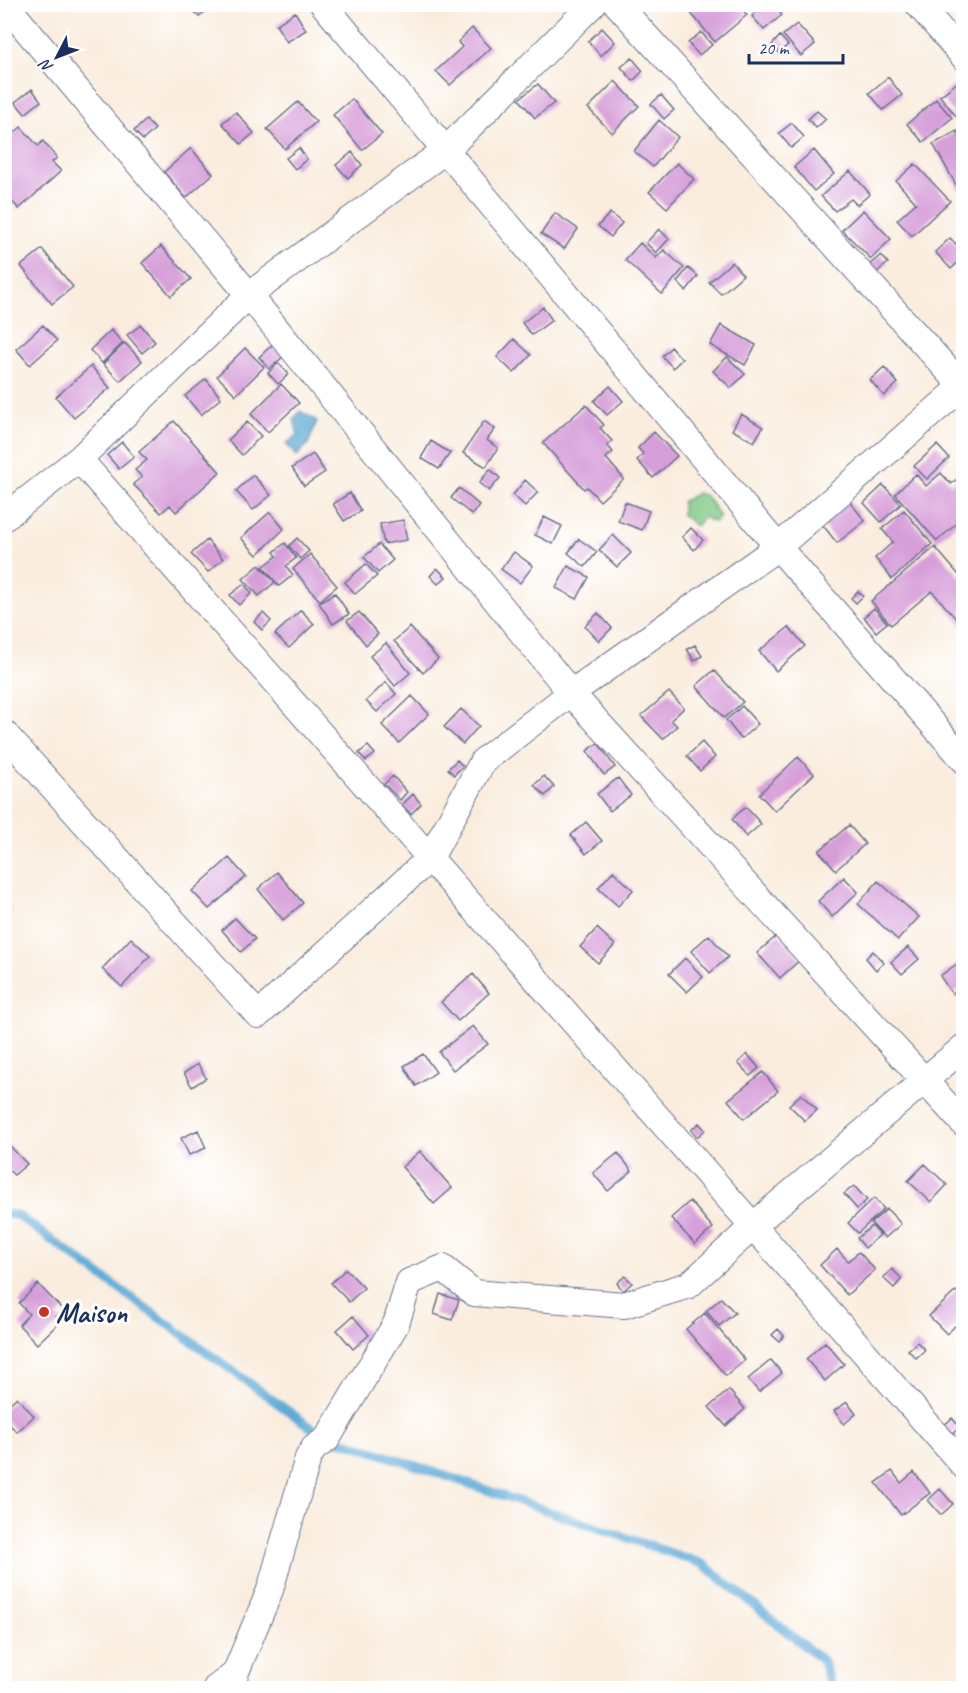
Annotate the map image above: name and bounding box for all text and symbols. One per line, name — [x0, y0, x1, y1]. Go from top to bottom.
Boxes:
north arrow — [27, 27, 87, 87]
scale bar — [749, 27, 844, 65]
text: 20 m — [758, 37, 791, 59]
text: N — [34, 54, 57, 77]
place label: Maison — [56, 1295, 128, 1330]
marker: Maison — [37, 1305, 51, 1319]

